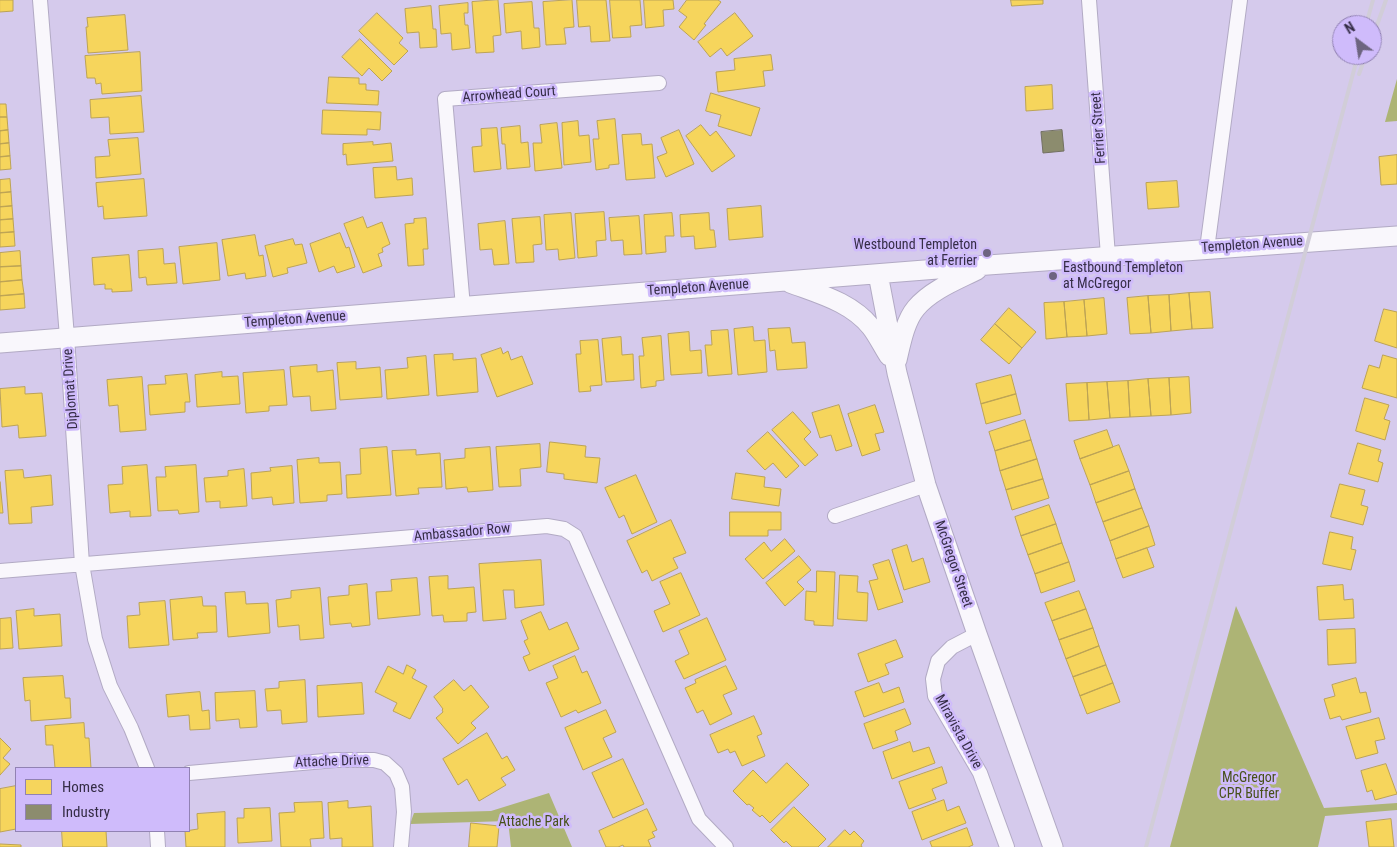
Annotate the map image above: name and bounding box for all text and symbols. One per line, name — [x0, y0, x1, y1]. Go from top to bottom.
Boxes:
north arrow — [1332, 15, 1382, 65]
text: N — [1342, 19, 1358, 37]
street label: Arrowhead Court — [462, 83, 556, 107]
street label: Ferrier Street — [1088, 92, 1110, 164]
street label: Templeton Avenue — [1201, 233, 1303, 257]
place label: Westbound Templeton at Ferrier — [854, 237, 977, 270]
marker: Westbound Templeton at Ferrier — [981, 247, 993, 259]
place label: Eastbound Templeton at McGregor — [1063, 260, 1183, 292]
marker: Eastbound Templeton at McGregor — [1047, 270, 1059, 282]
street label: Templeton Avenue — [647, 276, 749, 300]
street label: Templeton Avenue — [244, 308, 346, 332]
street label: Diplomat Drive — [60, 348, 82, 430]
street label: McGregor Street — [930, 519, 976, 609]
street label: Ambassador Row — [413, 520, 511, 546]
street label: Miravista Drive — [931, 692, 985, 772]
street label: Attache Drive — [295, 752, 369, 772]
legend — [15, 767, 190, 832]
park label: McGregor CPR Buffer — [1219, 770, 1279, 802]
text: Homes — [62, 778, 104, 796]
text: Industry — [62, 803, 110, 821]
park label: Attache Park — [499, 814, 569, 830]

